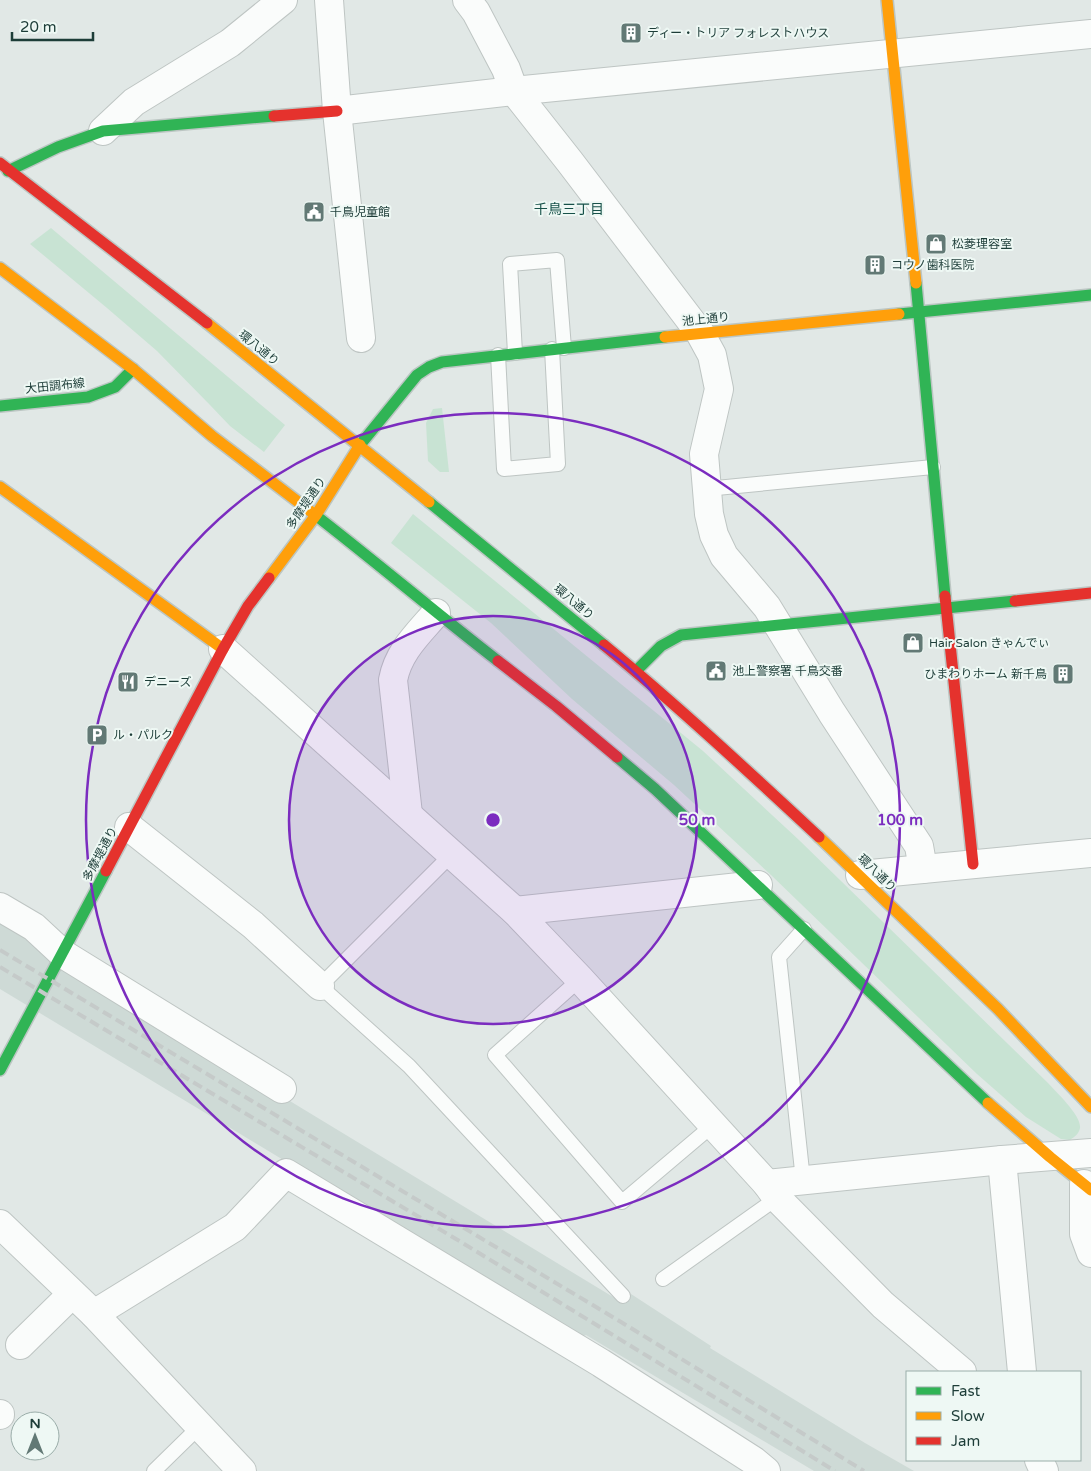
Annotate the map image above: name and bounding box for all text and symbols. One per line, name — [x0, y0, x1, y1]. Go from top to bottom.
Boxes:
scale bar — [12, 10, 94, 42]
text: 20 m — [20, 18, 57, 36]
building icon: ディー・トリア フォレストハウス — [619, 21, 643, 45]
place label: ディー・トリア フォレストハウス — [647, 26, 829, 40]
public building icon: 千鳥児童館 — [302, 200, 326, 224]
district label: 千鳥三丁目 — [534, 201, 604, 218]
place label: 千鳥児童館 — [330, 205, 390, 219]
shop icon: 松菱理容室 — [924, 232, 948, 256]
place label: 松菱理容室 — [952, 237, 1012, 251]
building icon: コウノ歯科医院 — [863, 253, 887, 277]
place label: コウノ歯科医院 — [891, 258, 975, 272]
street label: 池上通り — [681, 310, 731, 328]
street label: 環八通り — [236, 327, 282, 369]
street label: 大田調布線 — [24, 376, 86, 396]
street label: 多摩堤通り — [283, 474, 329, 532]
street label: 環八通り — [551, 581, 597, 623]
shop icon: Hair Salon きゃんでぃ — [901, 631, 925, 655]
place label: Hair Salon きゃんでぃ — [929, 636, 1050, 650]
public building icon: 池上警察署 千鳥交番 — [704, 659, 728, 683]
building icon: ひまわりホーム 新千鳥 — [1051, 662, 1075, 686]
place label: 池上警察署 千鳥交番 — [732, 664, 843, 678]
place label: ひまわりホーム 新千鳥 — [924, 667, 1047, 681]
restaurant icon: デニーズ — [116, 670, 140, 694]
place label: デニーズ — [144, 675, 191, 689]
parking icon: ル・パルク — [85, 723, 109, 747]
place label: ル・パルク — [113, 728, 173, 742]
centre of rings — [484, 811, 502, 829]
text: 50 m — [679, 811, 715, 829]
text: 100 m — [877, 811, 923, 829]
street label: 多摩堤通り — [80, 824, 120, 884]
street label: 環八通り — [855, 851, 899, 895]
legend — [906, 1371, 1081, 1461]
text: Fast — [951, 1382, 981, 1400]
text: Slow — [951, 1407, 985, 1425]
north arrow — [10, 1411, 60, 1461]
text: N — [29, 1415, 41, 1432]
text: Jam — [951, 1432, 980, 1450]

